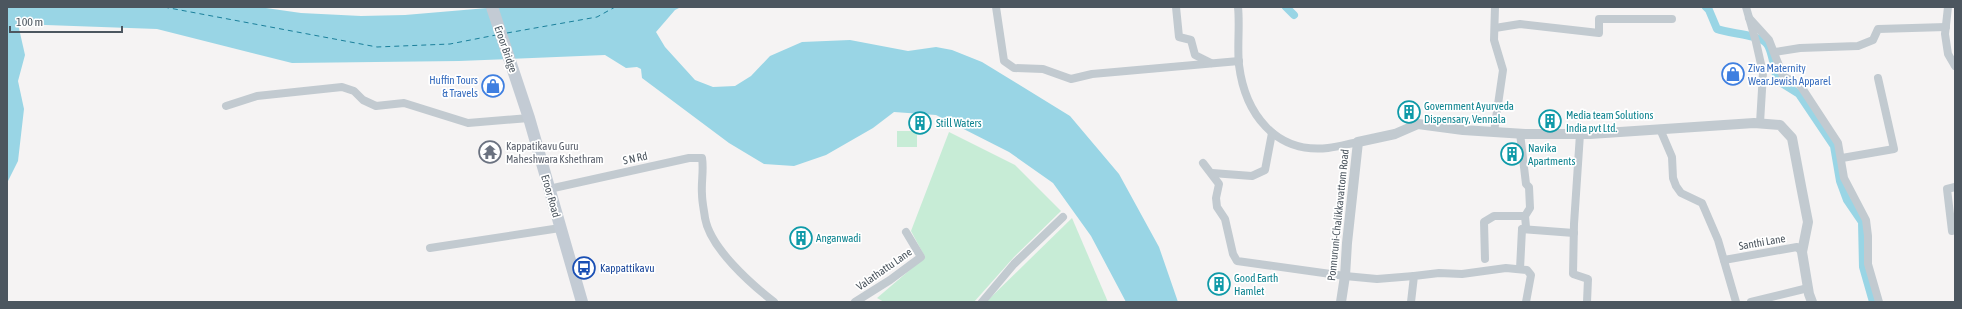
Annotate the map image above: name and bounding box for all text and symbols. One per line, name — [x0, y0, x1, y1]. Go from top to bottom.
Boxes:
scale bar — [10, 8, 122, 34]
text: 100 m — [16, 15, 43, 29]
street label: Eroor Bridge — [492, 24, 520, 74]
shop icon: Ziva Maternity Wear.Jewish Apparel — [1720, 61, 1746, 87]
place label: Ziva Maternity Wear.Jewish Apparel — [1748, 62, 1831, 87]
shop icon: Huffin Tours & Travels — [480, 73, 506, 99]
place label: Huffin Tours & Travels — [429, 74, 478, 99]
building icon: Government Ayurveda Dispensary, Vennala — [1396, 99, 1422, 125]
place label: Government Ayurveda Dispensary, Vennala — [1424, 100, 1514, 125]
building icon: Media team Solutions India pvt Ltd. — [1537, 108, 1563, 134]
place label: Media team Solutions India pvt Ltd. — [1566, 109, 1653, 134]
building icon: Still Waters — [907, 110, 933, 136]
place label: Still Waters — [936, 117, 982, 129]
temple icon: Kappatikavu Guru Maheshwara Kshethram — [477, 139, 503, 165]
place label: Kappatikavu Guru Maheshwara Kshethram — [506, 140, 603, 165]
building icon: Navika Apartments — [1499, 141, 1525, 167]
place label: Navika Apartments — [1528, 142, 1575, 167]
street label: Ponnuruni-Chalikkavattom Road — [1325, 148, 1351, 282]
street label: S N Rd — [622, 150, 648, 166]
street label: Eroor Road — [539, 173, 563, 219]
building icon: Anganwadi — [788, 225, 814, 251]
place label: Anganwadi — [816, 232, 861, 244]
street label: Santhi Lane — [1738, 232, 1786, 252]
street label: Valathattu Lane — [854, 246, 914, 292]
bus stop icon: Kappattikavu — [571, 255, 597, 281]
place label: Kappattikavu — [600, 262, 655, 274]
building icon: Good Earth Hamlet — [1206, 271, 1232, 297]
place label: Good Earth Hamlet — [1234, 272, 1278, 297]

